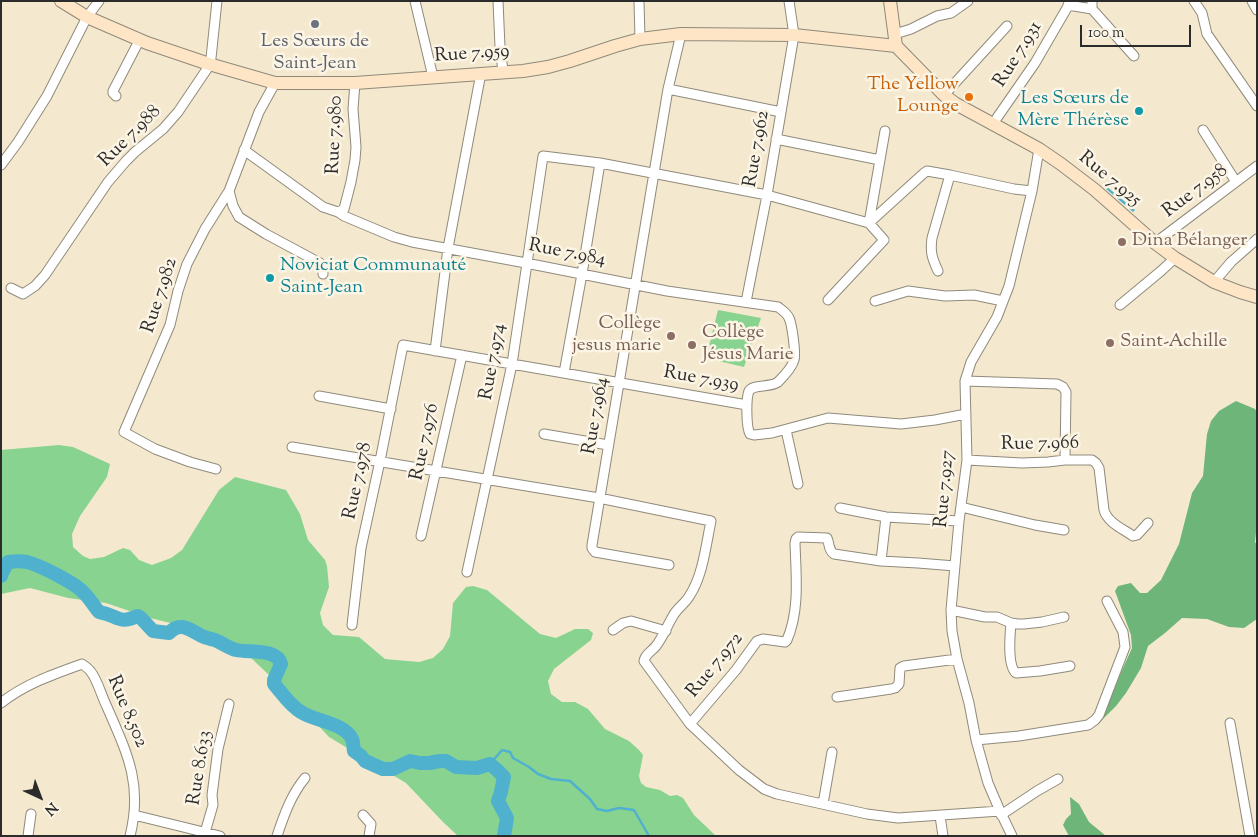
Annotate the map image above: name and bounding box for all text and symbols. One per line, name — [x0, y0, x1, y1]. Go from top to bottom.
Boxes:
scale bar — [1083, 15, 1194, 47]
marker: Les Sœurs de Saint-Jean — [309, 18, 321, 30]
street label: Rue 7.931 — [990, 18, 1048, 92]
text: 100 m — [1088, 23, 1124, 44]
place label: Les Sœurs de Saint-Jean — [261, 32, 369, 76]
street label: Rue 7.959 — [434, 41, 510, 69]
place label: The Yellow Lounge — [867, 75, 959, 119]
place label: Les Sœurs de Mère Thérèse — [1017, 89, 1129, 133]
marker: The Yellow Lounge — [963, 91, 975, 103]
street label: Rue 7.980 — [323, 95, 349, 175]
street label: Rue 7.988 — [95, 101, 167, 173]
marker: Les Sœurs de Mère Thérèse — [1133, 105, 1145, 117]
street label: Rue 7.962 — [740, 109, 776, 189]
street label: Rue 7.925 — [1073, 147, 1145, 213]
street label: Rue 7.958 — [1159, 160, 1233, 224]
place label: Dina Bélanger — [1132, 231, 1247, 253]
street label: Rue 7.984 — [526, 235, 608, 273]
marker: Dina Bélanger — [1116, 236, 1128, 248]
street label: Rue 7.982 — [138, 256, 184, 336]
place label: Noviciat Communauté Saint-Jean — [280, 256, 466, 300]
marker: Noviciat Communauté Saint-Jean — [264, 272, 276, 284]
place label: Collège jesus marie — [571, 314, 661, 358]
street label: Rue 7.974 — [476, 322, 512, 402]
place label: Collège Jésus Marie — [702, 323, 794, 367]
marker: Collège jesus marie — [665, 330, 677, 342]
place label: Saint-Achille — [1120, 332, 1227, 354]
marker: Saint-Achille — [1104, 337, 1116, 349]
marker: Collège Jésus Marie — [686, 339, 698, 351]
street label: Rue 7.939 — [662, 362, 740, 398]
street label: Rue 7.964 — [579, 376, 615, 456]
street label: Rue 7.976 — [407, 401, 445, 483]
street label: Rue 7.966 — [1001, 433, 1079, 457]
street label: Rue 7.978 — [340, 440, 378, 522]
street label: Rue 7.927 — [931, 449, 961, 529]
street label: Rue 7.972 — [683, 629, 749, 703]
street label: Rue 8.502 — [101, 672, 151, 752]
street label: Rue 8.633 — [184, 729, 218, 807]
north arrow — [15, 772, 65, 822]
text: N — [39, 797, 61, 819]

